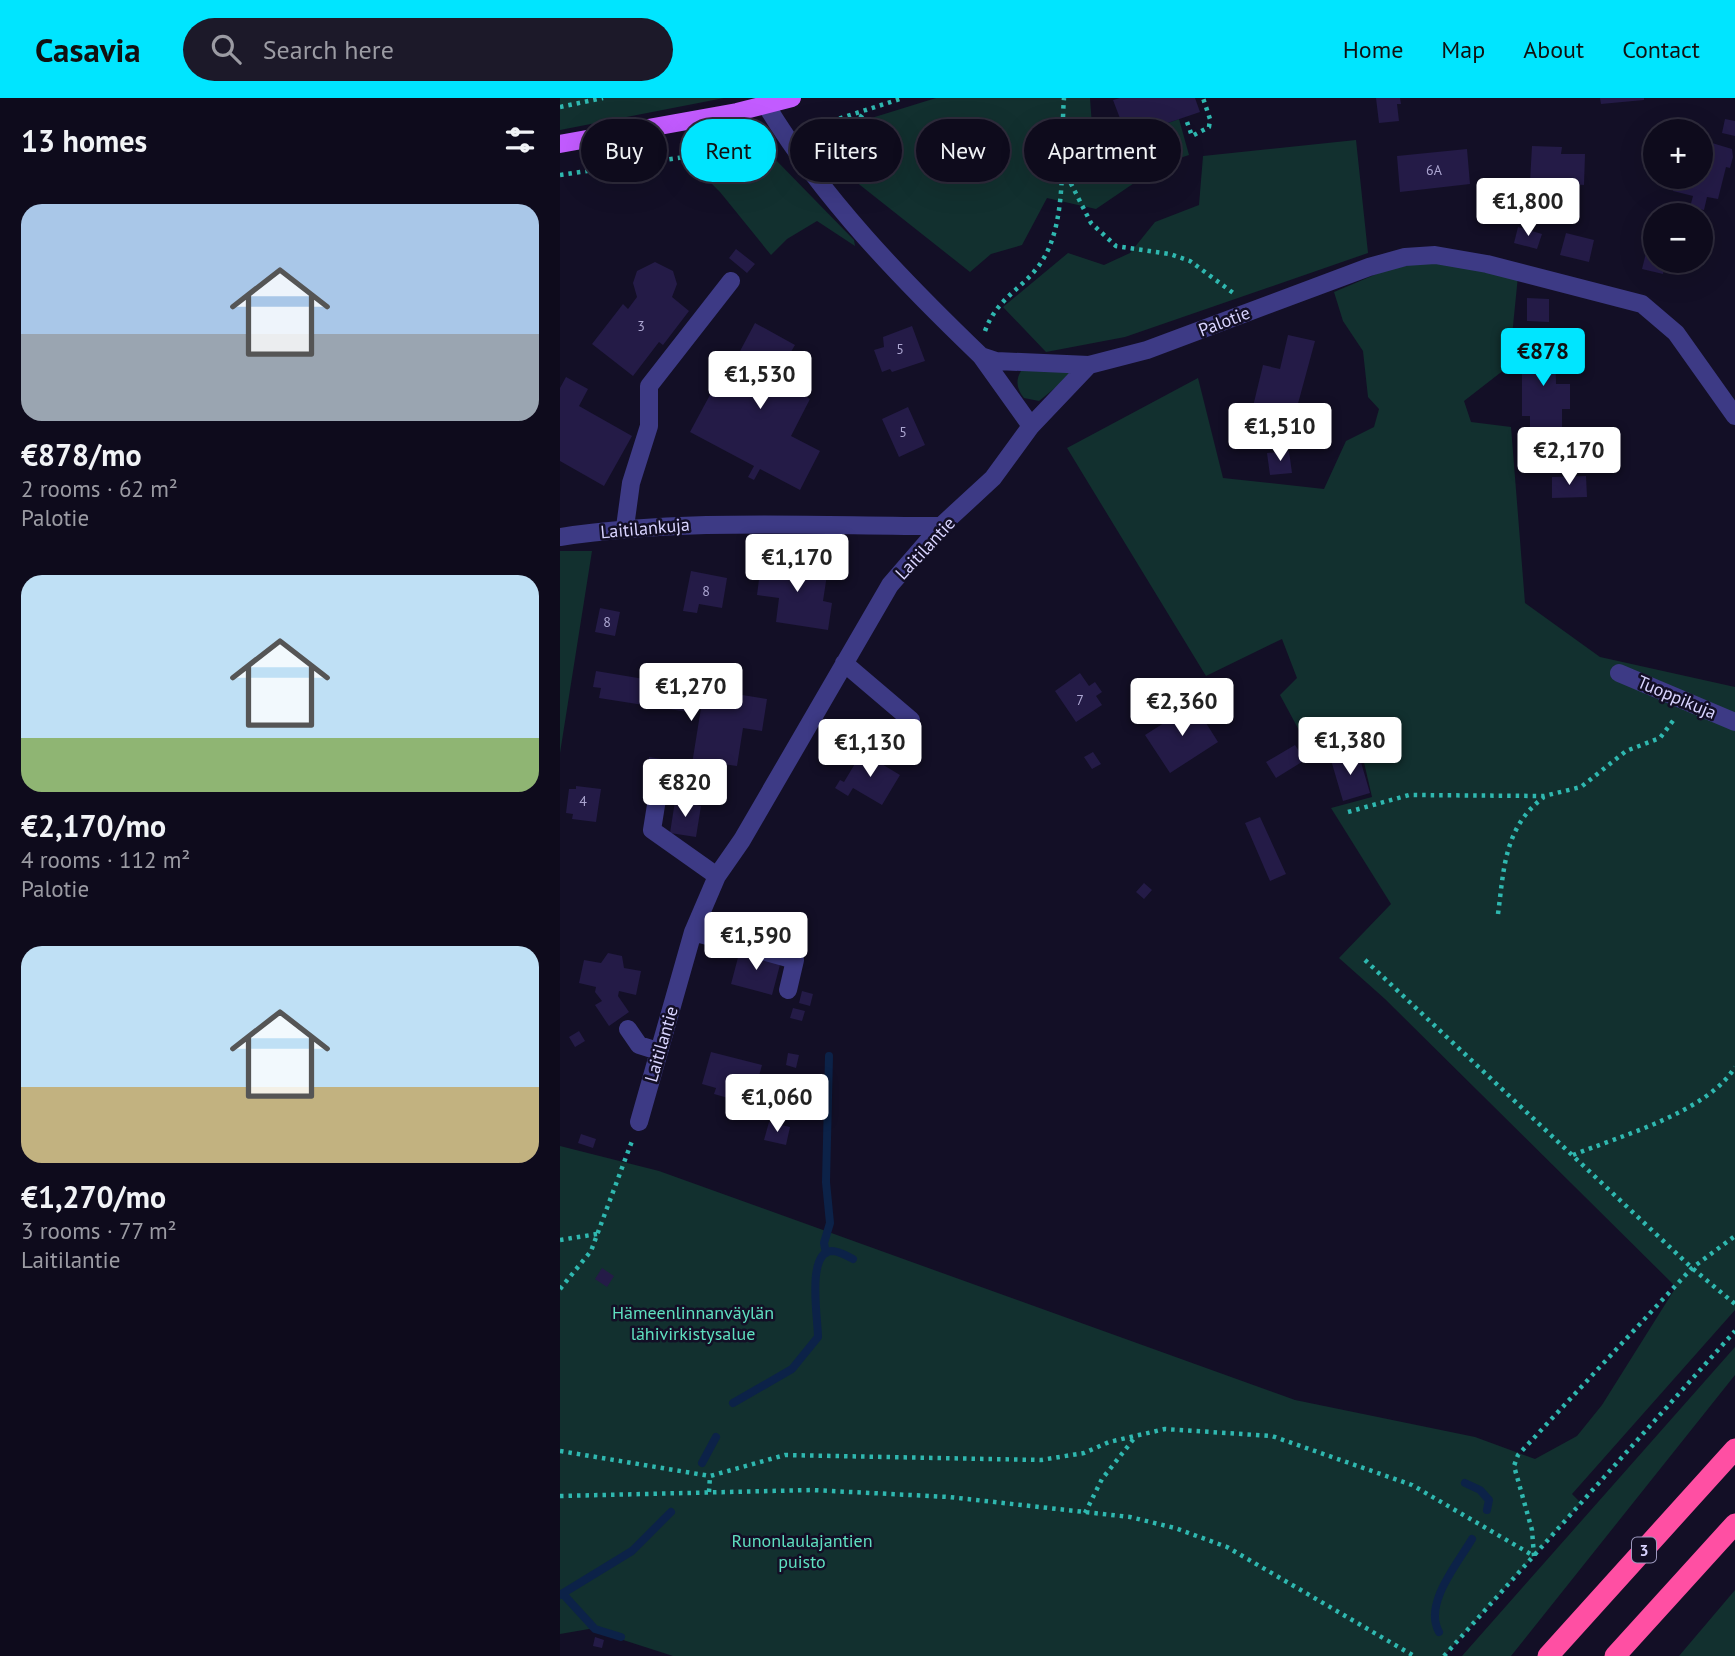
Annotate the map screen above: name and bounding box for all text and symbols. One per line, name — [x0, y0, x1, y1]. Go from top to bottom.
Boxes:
search box — [183, 18, 673, 81]
text: Casavia — [35, 28, 141, 71]
icon: search — [207, 30, 245, 68]
text: Search here — [263, 33, 394, 66]
text: Home — [1343, 34, 1403, 65]
text: Map — [1441, 34, 1485, 65]
text: About — [1523, 34, 1584, 65]
text: Contact — [1622, 34, 1700, 65]
chip: Buy — [581, 119, 667, 182]
chip: Rent — [681, 119, 776, 182]
chip: Filters — [790, 119, 902, 182]
chip: New — [916, 119, 1010, 182]
chip: Apartment — [1024, 119, 1181, 182]
map controls — [1643, 119, 1713, 273]
button: + — [1643, 119, 1713, 189]
text: 13 homes — [21, 121, 147, 160]
icon: filters — [501, 121, 539, 159]
house number: 6A — [1426, 161, 1443, 179]
pin: €1,800 — [1471, 178, 1585, 238]
text: €1,800 — [1492, 186, 1564, 215]
button: − — [1643, 203, 1713, 273]
icon: home — [217, 249, 343, 375]
street label: Palotie — [1195, 301, 1253, 341]
house number: 3 — [637, 317, 645, 335]
pin: €878 — [1502, 328, 1584, 388]
text: €878 — [1517, 336, 1569, 365]
house number: 5 — [896, 340, 904, 358]
pin: €1,530 — [703, 352, 817, 411]
text: €1,530 — [724, 359, 796, 388]
pin: €1,510 — [1223, 404, 1337, 463]
text: €1,510 — [1244, 411, 1316, 440]
house number: 5 — [899, 423, 907, 441]
pin: €2,170 — [1512, 428, 1626, 487]
text: €878/mo — [21, 435, 142, 474]
text: €2,170 — [1533, 435, 1605, 464]
text: 2 rooms · 62 m² — [21, 474, 178, 503]
text: Palotie — [21, 503, 89, 532]
street label: Laitilantie — [890, 512, 960, 584]
street label: Laitilankuja — [599, 513, 691, 543]
pin: €1,170 — [740, 534, 854, 594]
text: €1,170 — [761, 542, 833, 571]
house number: 8 — [702, 582, 710, 600]
house number: 8 — [603, 613, 611, 631]
icon: home — [217, 620, 343, 746]
pin: €1,270 — [634, 664, 748, 723]
street label: Tuoppikuja — [1634, 670, 1720, 724]
text: €1,270 — [655, 671, 727, 700]
pin: €2,360 — [1125, 678, 1239, 738]
text: €2,360 — [1146, 686, 1218, 715]
house number: 7 — [1076, 691, 1084, 709]
pin: €1,380 — [1293, 718, 1407, 777]
pin: €1,130 — [813, 720, 927, 779]
text: €1,380 — [1314, 725, 1386, 754]
text: €1,130 — [834, 727, 906, 756]
pin: €820 — [644, 760, 726, 819]
text: €820 — [659, 767, 711, 796]
house number: 4 — [579, 792, 587, 810]
text: €2,170/mo — [21, 806, 166, 845]
text: 4 rooms · 112 m² — [21, 845, 190, 874]
text: Palotie — [21, 874, 89, 903]
pin: €1,590 — [699, 912, 813, 972]
text: €1,590 — [720, 920, 792, 949]
icon: home — [217, 991, 343, 1117]
street label: Laitilantie — [639, 1003, 683, 1085]
pin: €1,060 — [720, 1074, 834, 1134]
text: €1,060 — [741, 1082, 813, 1111]
text: €1,270/mo — [21, 1177, 166, 1216]
text: 3 rooms · 77 m² — [21, 1216, 177, 1245]
text: Laitilantie — [21, 1245, 120, 1274]
park label: Hämeenlinnanväylän lähivirkistysalue — [612, 1301, 774, 1345]
park label: Runonlaulajantien puisto — [731, 1529, 873, 1573]
road number: 3 — [1632, 1538, 1656, 1562]

